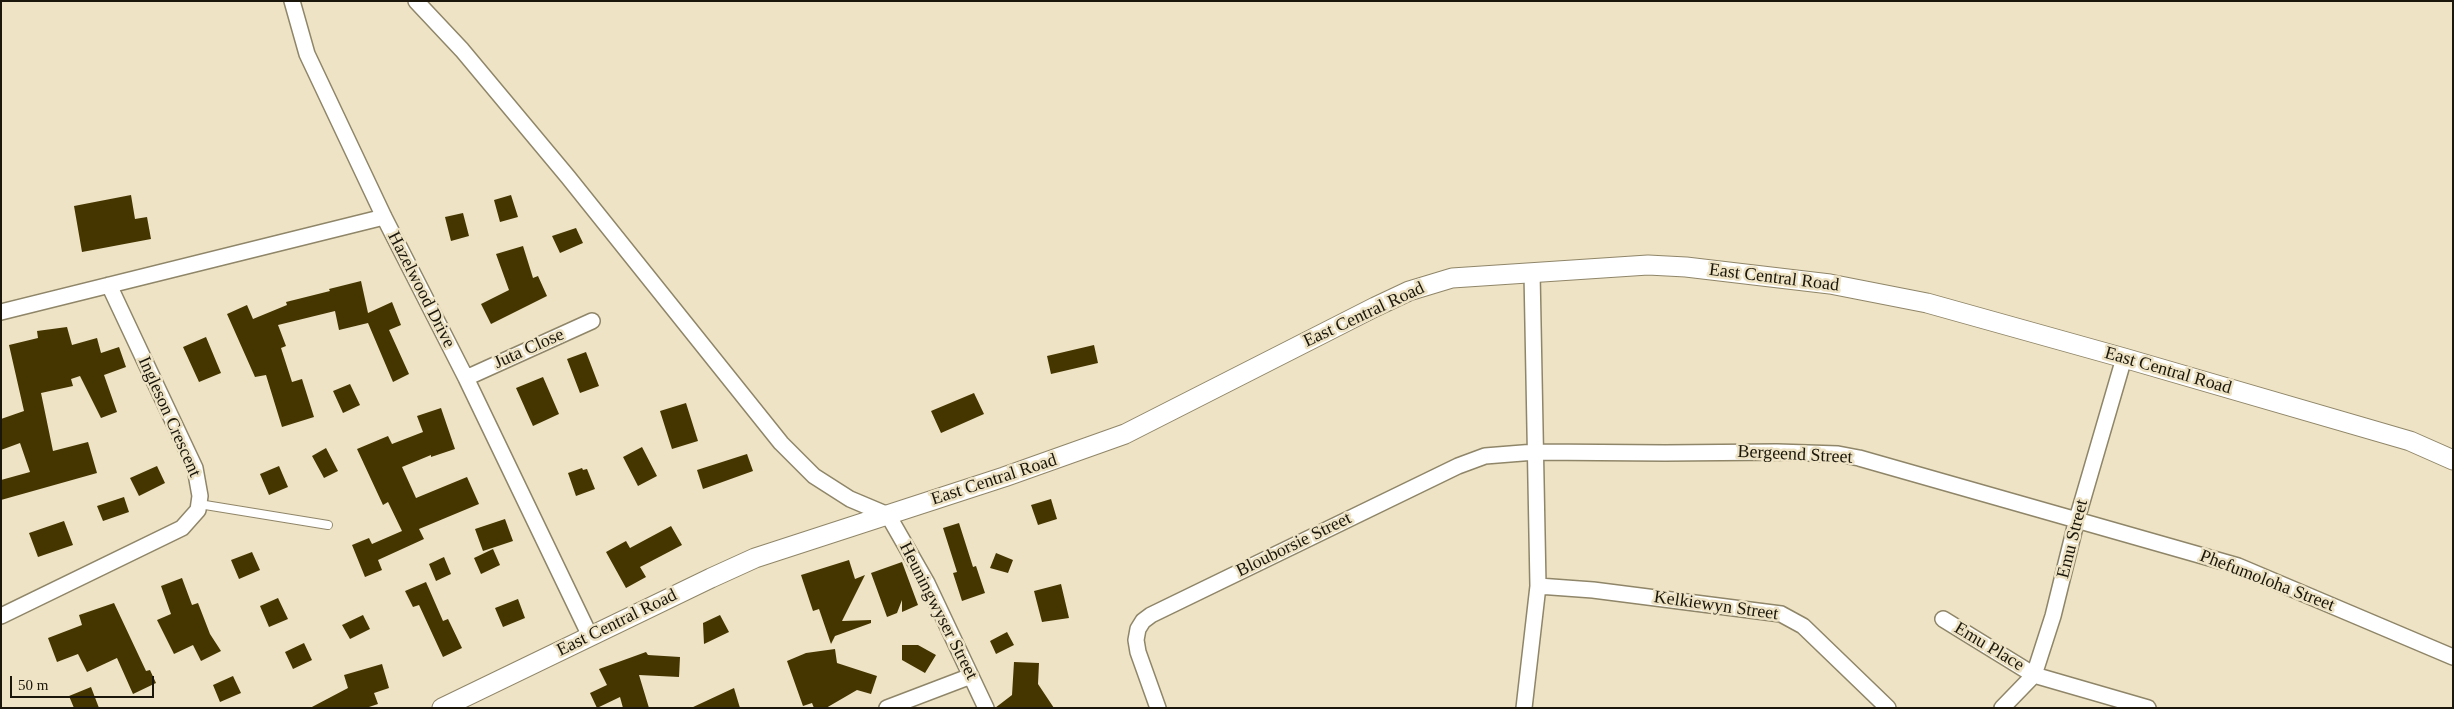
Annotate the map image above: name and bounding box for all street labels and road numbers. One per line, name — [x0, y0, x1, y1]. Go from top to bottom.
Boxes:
street label: Hazelwood Drive — [382, 228, 460, 352]
street label: East Central Road — [1708, 259, 1840, 297]
street label: East Central Road — [1300, 278, 1428, 352]
street label: Juta Close — [491, 324, 567, 374]
street label: East Central Road — [2102, 343, 2234, 399]
street label: Ingleson Crescent — [133, 353, 205, 481]
street label: Bergeend Street — [1737, 441, 1853, 469]
street label: East Central Road — [928, 449, 1060, 511]
street label: Emu Street — [2053, 497, 2093, 581]
street label: Blouborsie Street — [1233, 508, 1355, 582]
street label: Heuningwyser Street — [894, 539, 982, 683]
street label: Phefumoloha Street — [2197, 545, 2337, 617]
street label: East Central Road — [553, 585, 681, 661]
street label: Kelkiewyn Street — [1652, 587, 1780, 625]
street label: Emu Place — [1950, 618, 2028, 676]

